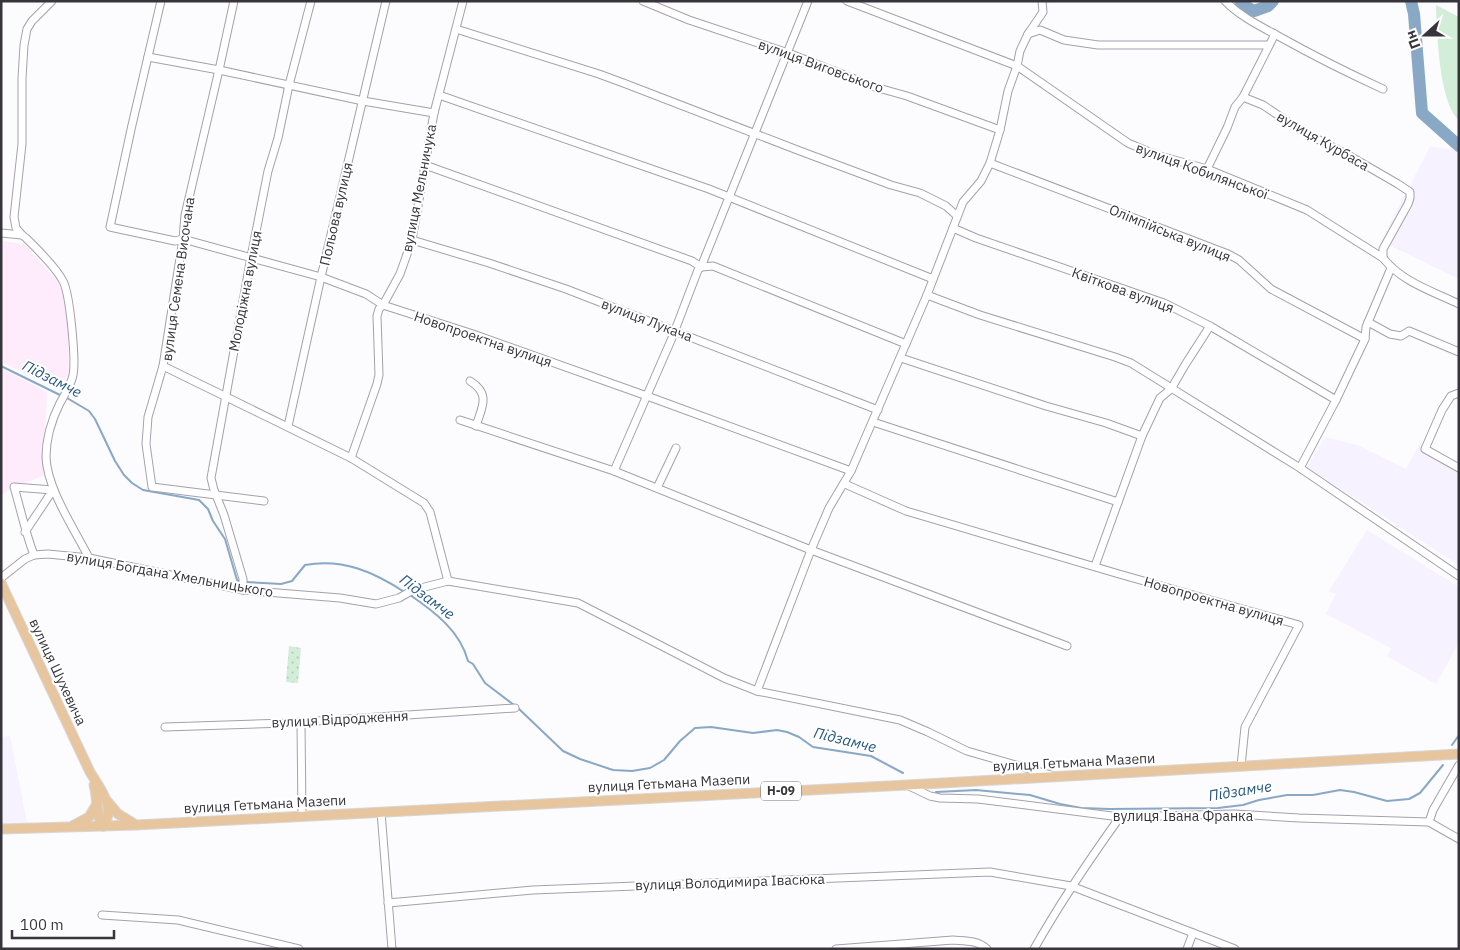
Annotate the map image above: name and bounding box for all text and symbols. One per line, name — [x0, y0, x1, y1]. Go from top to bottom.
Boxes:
north arrow — [1400, 10, 1450, 60]
text: Пн — [1401, 28, 1425, 52]
street label: вулиця Виговського — [756, 35, 886, 97]
street label: вулиця Курбаса — [1274, 107, 1373, 175]
street label: вулиця Мельничука — [398, 122, 440, 254]
street label: вулиця Кобилянської — [1133, 139, 1271, 203]
street label: Польова вулиця — [315, 161, 357, 267]
street label: вулиця Семена Височана — [158, 195, 199, 362]
street label: Олімпійська вулиця — [1106, 200, 1234, 266]
street label: Молодіжна вулиця — [224, 229, 266, 353]
street label: Квіткова вулиця — [1069, 263, 1177, 317]
street label: вулиця Лукача — [599, 294, 696, 346]
street label: Новопроектна вулиця — [412, 307, 554, 371]
water label: Підзамче — [19, 356, 85, 402]
street label: вулиця Богдана Хмельницького — [65, 547, 275, 601]
water label: Підзамче — [396, 570, 459, 624]
street label: Новопроектна вулиця — [1142, 572, 1286, 630]
street label: вулиця Шухевича — [25, 616, 91, 729]
street label: вулиця Відродження — [271, 706, 409, 732]
water label: Підзамче — [812, 723, 879, 757]
street label: вулиця Гетьмана Мазепи — [992, 749, 1156, 775]
street label: вулиця Гетьмана Мазепи — [587, 770, 751, 796]
water label: Підзамче — [1207, 776, 1273, 805]
road number: Н-09 — [761, 781, 801, 800]
street label: вулиця Гетьмана Мазепи — [183, 791, 347, 817]
street label: вулиця Івана Франка — [1113, 807, 1254, 825]
street label: вулиця Володимира Івасюка — [635, 870, 826, 894]
scale bar — [12, 908, 115, 940]
text: 100 m — [20, 915, 64, 934]

